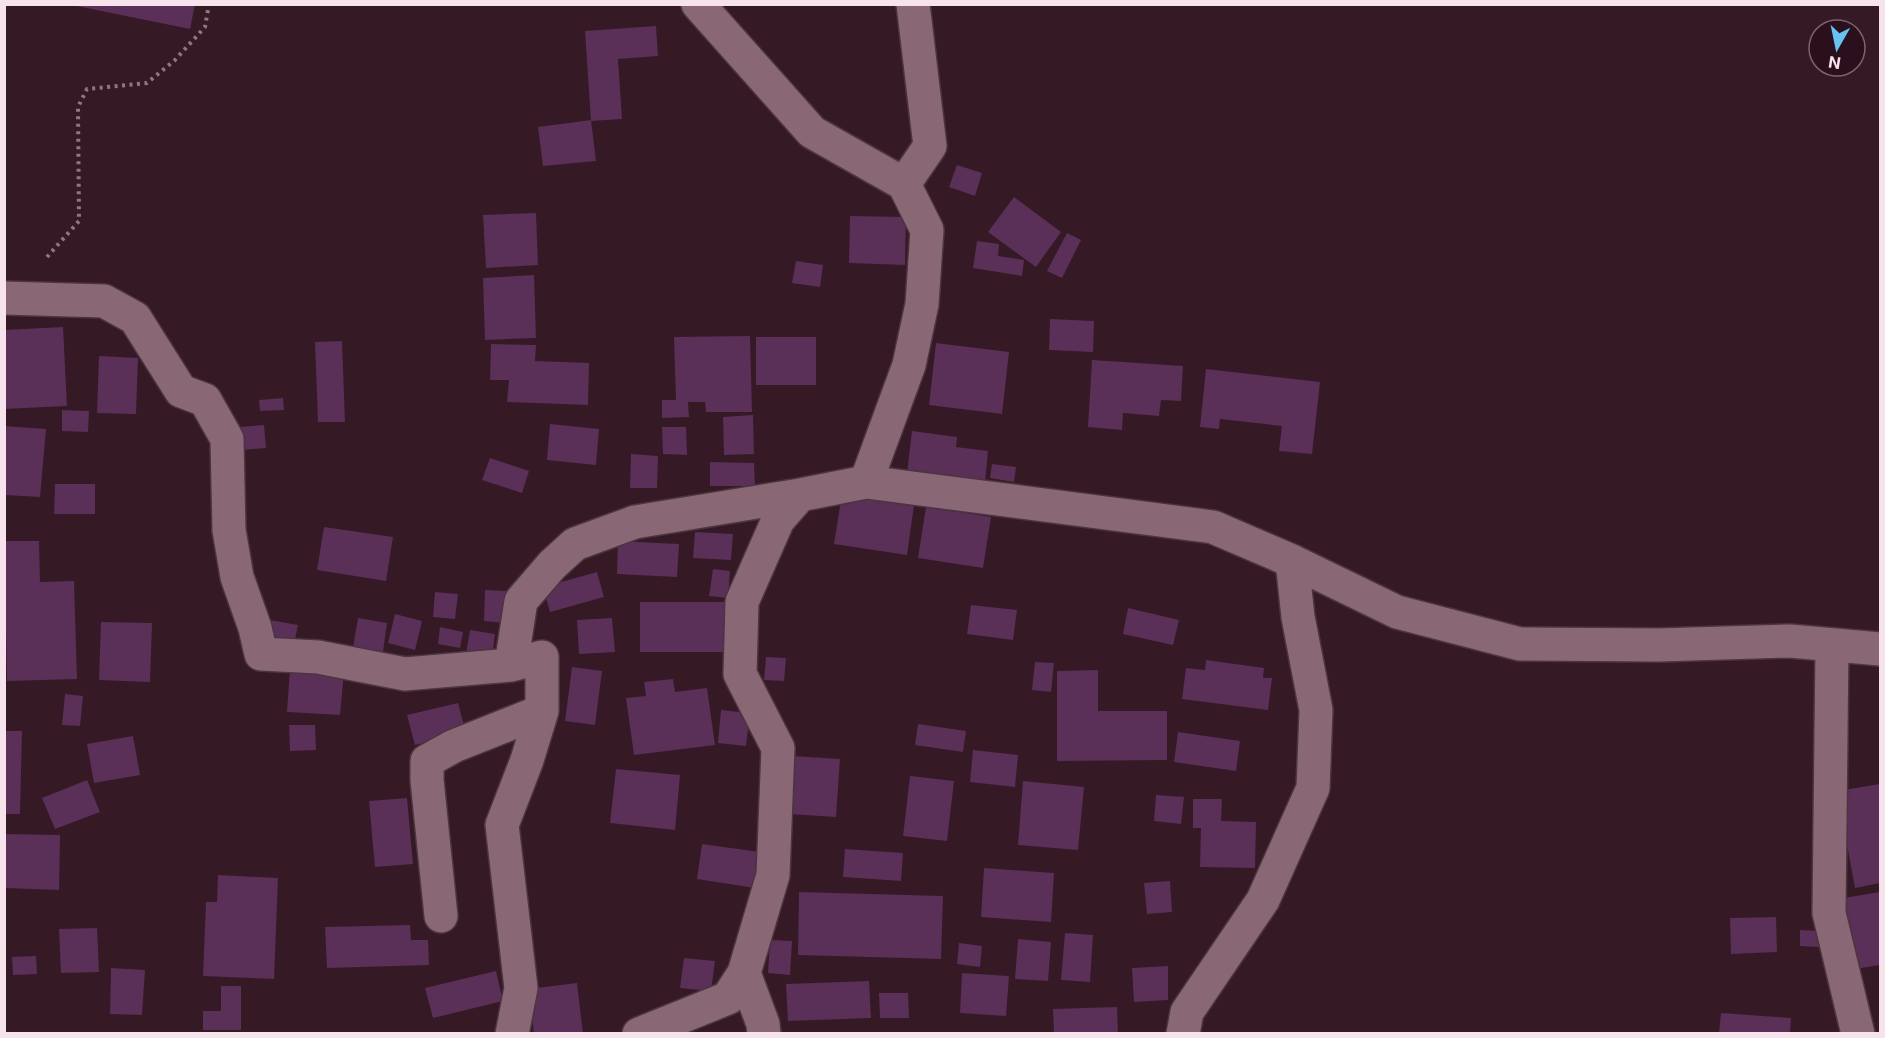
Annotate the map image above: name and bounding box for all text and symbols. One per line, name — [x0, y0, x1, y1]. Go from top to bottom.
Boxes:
north arrow — [1807, 18, 1867, 78]
text: N — [1827, 52, 1842, 74]

